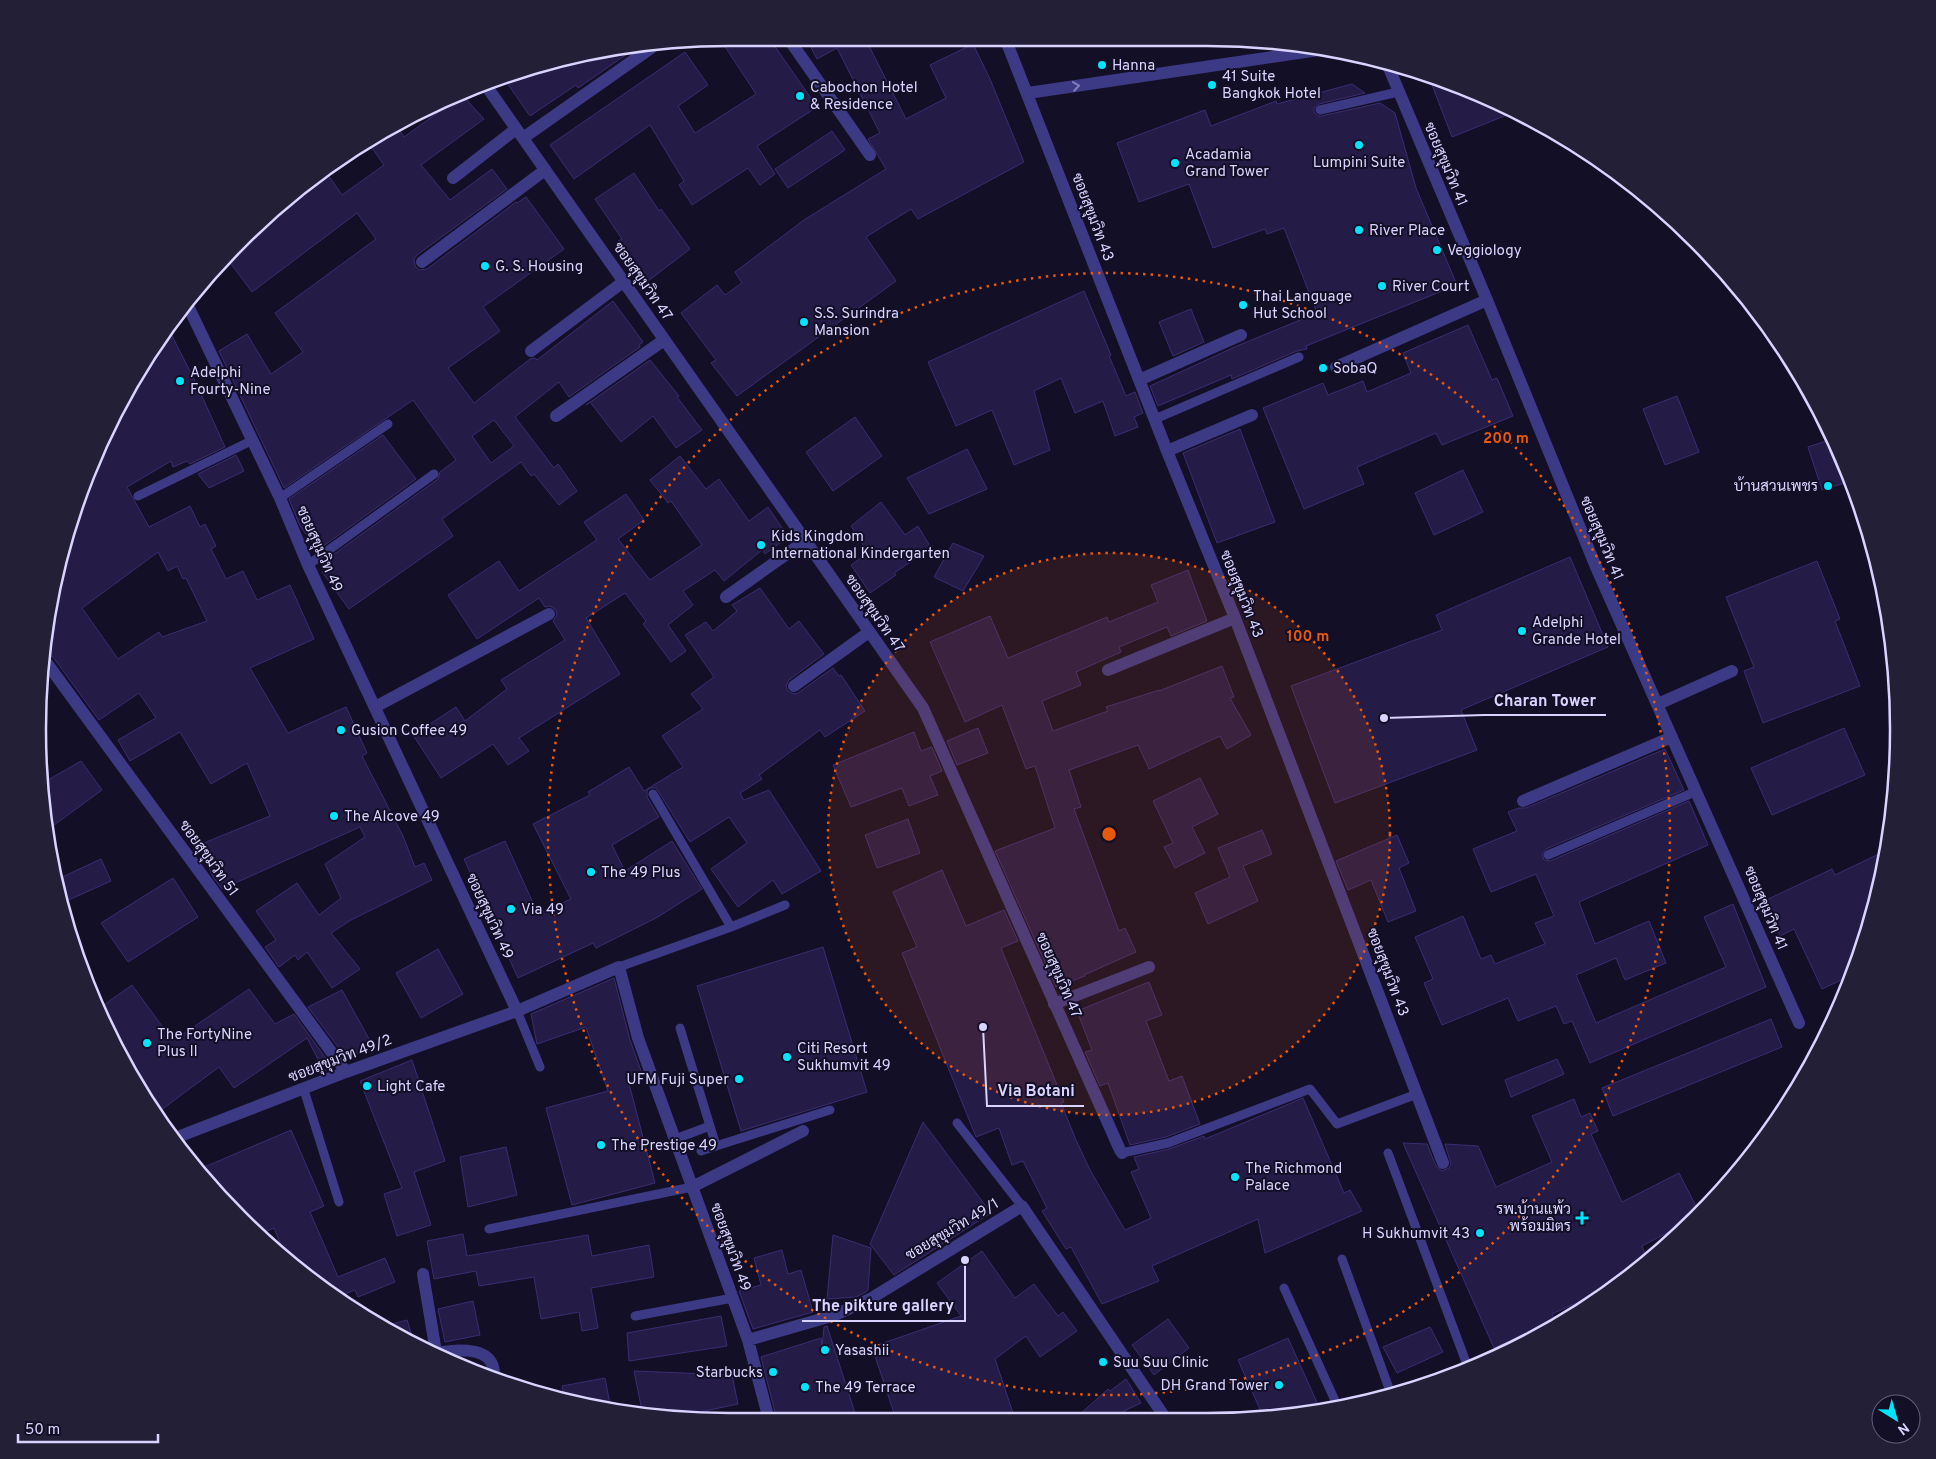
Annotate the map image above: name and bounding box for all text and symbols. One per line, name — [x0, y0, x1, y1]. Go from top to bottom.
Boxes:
place label: Hanna — [1112, 57, 1155, 76]
marker: Hanna — [1096, 59, 1108, 71]
place label: 41 Suite Bangkok Hotel — [1222, 68, 1321, 104]
place label: Cabochon Hotel & Residence — [810, 79, 918, 115]
marker: 41 Suite Bangkok Hotel — [1206, 79, 1218, 91]
one-way arrow — [1071, 81, 1080, 91]
marker: Cabochon Hotel & Residence — [794, 90, 806, 102]
street label: ซอยสุขุมวิท 41 — [1418, 119, 1472, 209]
marker: Lumpini Suite — [1353, 139, 1365, 151]
place label: Acadamia Grand Tower — [1185, 146, 1269, 182]
place label: Lumpini Suite — [1313, 154, 1405, 173]
marker: Acadamia Grand Tower — [1169, 157, 1181, 169]
street label: ซอยสุขุมวิท 43 — [1066, 170, 1118, 264]
place label: River Place — [1369, 222, 1445, 241]
marker: River Place — [1353, 224, 1365, 236]
street label: ซอยสุขุมวิท 47 — [608, 238, 677, 325]
place label: Veggiology — [1447, 242, 1522, 261]
marker: Veggiology — [1431, 244, 1443, 256]
place label: G. S. Housing — [495, 258, 583, 277]
marker: G. S. Housing — [479, 260, 491, 272]
place label: River Court — [1392, 278, 1469, 297]
marker: River Court — [1376, 280, 1388, 292]
place label: Thai Language Hut School — [1253, 288, 1352, 324]
marker: Thai Language Hut School — [1237, 299, 1249, 311]
place label: S.S. Surindra Mansion — [814, 305, 899, 341]
marker: S.S. Surindra Mansion — [798, 316, 810, 328]
place label: SobaQ — [1333, 360, 1378, 379]
marker: SobaQ — [1317, 362, 1329, 374]
place label: Adelphi Fourty-Nine — [190, 364, 271, 400]
marker: Adelphi Fourty-Nine — [174, 375, 186, 387]
text: 200 m — [1483, 430, 1529, 449]
place label: บ้านสวนเพชร — [1734, 476, 1818, 497]
marker: บ้านสวนเพชร — [1822, 480, 1834, 492]
street label: ซอยสุขุมวิท 41 — [1574, 493, 1628, 583]
street label: ซอยสุขุมวิท 49 — [291, 503, 347, 596]
place label: Kids Kingdom International Kindergarten — [771, 528, 950, 564]
marker: Kids Kingdom International Kindergarten — [755, 539, 767, 551]
street label: ซอยสุขุมวิท 43 — [1214, 548, 1268, 641]
street label: ซอยสุขุมวิท 47 — [840, 570, 909, 657]
place label: Adelphi Grande Hotel — [1532, 614, 1621, 650]
marker: Adelphi Grande Hotel — [1516, 625, 1528, 637]
text: 100 m — [1287, 628, 1329, 647]
callout: Charan Tower — [1484, 684, 1606, 715]
text: Charan Tower — [1494, 692, 1597, 712]
place label: Gusion Coffee 49 — [351, 722, 467, 741]
marker: Gusion Coffee 49 — [335, 724, 347, 736]
place label: The Alcove 49 — [344, 808, 440, 827]
marker: The Alcove 49 — [328, 810, 340, 822]
street label: ซอยสุขุมวิท 51 — [174, 817, 243, 901]
centre of rings — [1100, 825, 1118, 843]
street label: ซอยสุขุมวิท 41 — [1738, 863, 1792, 953]
place label: The 49 Plus — [601, 864, 680, 883]
marker: The 49 Plus — [585, 866, 597, 878]
street label: ซอยสุขุมวิท 49 — [460, 870, 518, 963]
place label: Via 49 — [521, 901, 564, 920]
marker: Via 49 — [505, 903, 517, 915]
street label: ซอยสุขุมวิท 43 — [1361, 925, 1413, 1019]
street label: ซอยสุขุมวิท 47 — [1030, 930, 1086, 1021]
place label: The FortyNine Plus II — [157, 1026, 252, 1062]
street label: ซอยสุขุมวิท 49/2 — [286, 1030, 395, 1088]
marker: The FortyNine Plus II — [141, 1037, 153, 1049]
place label: Citi Resort Sukhumvit 49 — [797, 1040, 891, 1076]
marker: Citi Resort Sukhumvit 49 — [781, 1051, 793, 1063]
place label: UFM Fuji Super — [626, 1071, 729, 1090]
marker: UFM Fuji Super — [733, 1073, 745, 1085]
callout: Via Botani — [987, 1075, 1084, 1106]
place label: Light Cafe — [377, 1078, 445, 1097]
marker: Light Cafe — [361, 1080, 373, 1092]
text: Via Botani — [997, 1082, 1075, 1102]
place label: The Prestige 49 — [611, 1137, 717, 1156]
marker: The Prestige 49 — [595, 1139, 607, 1151]
place label: The Richmond Palace — [1245, 1160, 1342, 1196]
marker: The Richmond Palace — [1229, 1171, 1241, 1183]
street label: ซอยสุขุมวิท 49/1 — [902, 1194, 1003, 1266]
place label: รพ.บ้านแพ้ว พร้อมมิตร — [1496, 1199, 1571, 1237]
street label: ซอยสุขุมวิท 49 — [705, 1200, 755, 1294]
marker: รพ.บ้านแพ้ว พร้อมมิตร — [1575, 1211, 1589, 1225]
place label: H Sukhumvit 43 — [1362, 1225, 1470, 1244]
marker: H Sukhumvit 43 — [1474, 1227, 1486, 1239]
callout: The pikture gallery — [802, 1290, 965, 1321]
text: The pikture gallery — [812, 1297, 954, 1317]
place label: Yasashii — [835, 1342, 889, 1361]
marker: Yasashii — [819, 1344, 831, 1356]
place label: Suu Suu Clinic — [1113, 1354, 1209, 1373]
marker: Suu Suu Clinic — [1097, 1356, 1109, 1368]
place label: Starbucks — [696, 1364, 763, 1383]
marker: Starbucks — [767, 1366, 779, 1378]
place label: DH Grand Tower — [1161, 1377, 1269, 1396]
place label: The 49 Terrace — [815, 1379, 916, 1398]
marker: DH Grand Tower — [1273, 1379, 1285, 1391]
marker: The 49 Terrace — [799, 1381, 811, 1393]
north arrow — [1871, 1394, 1921, 1444]
scale bar — [18, 1412, 158, 1444]
text: N — [1894, 1418, 1912, 1438]
text: 50 m — [25, 1421, 60, 1440]

